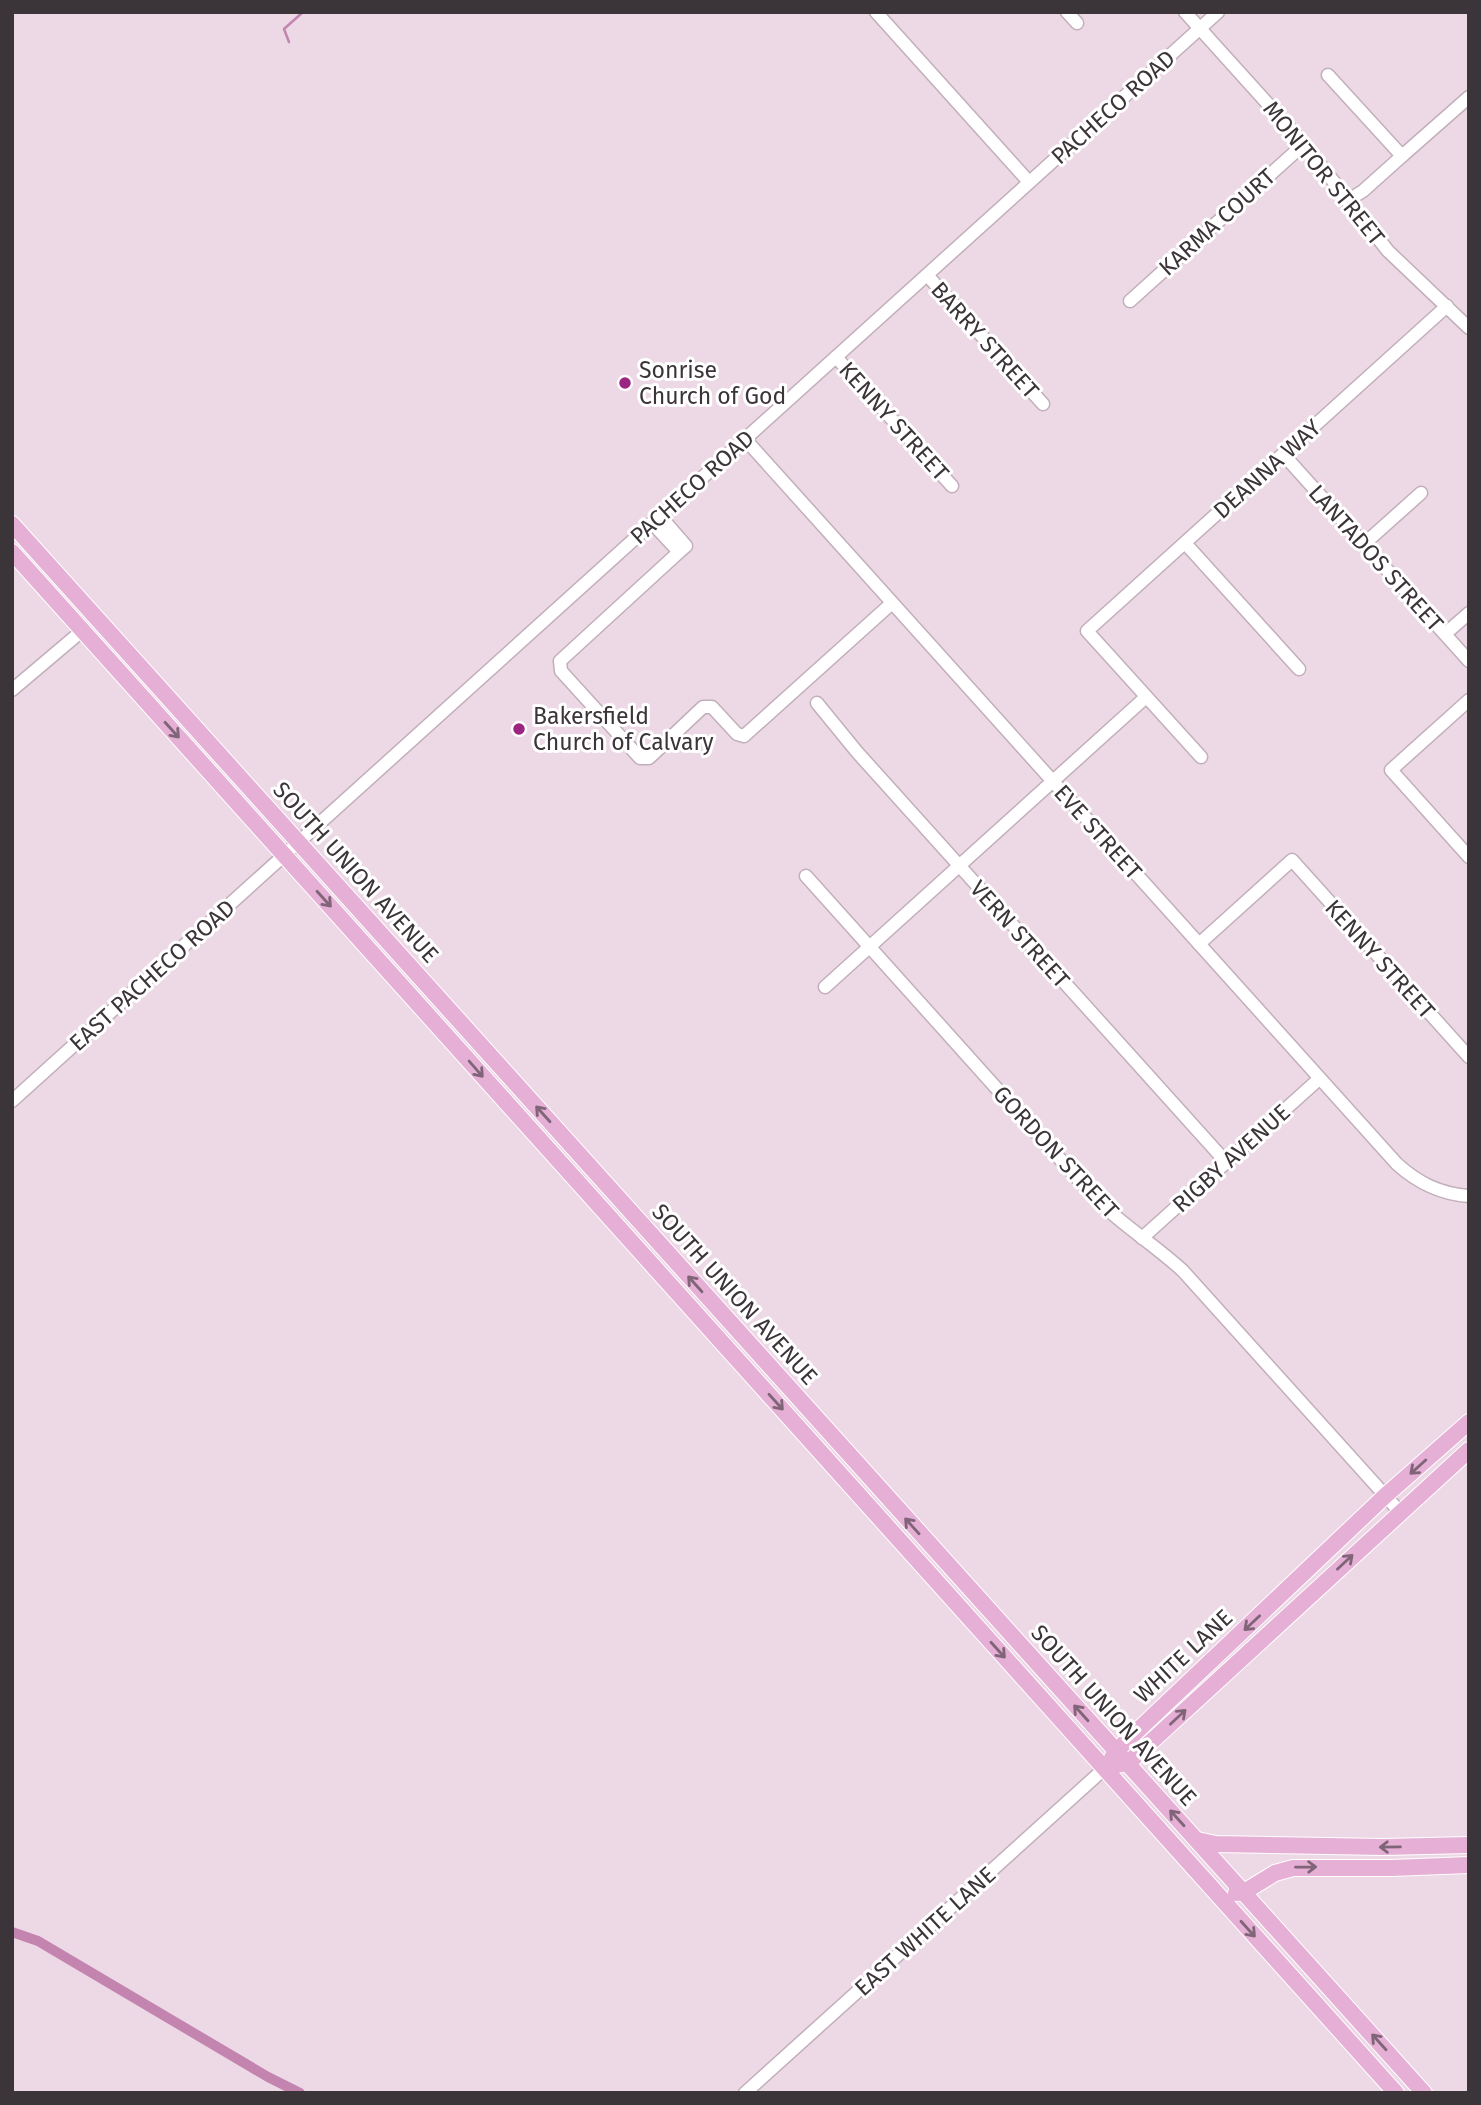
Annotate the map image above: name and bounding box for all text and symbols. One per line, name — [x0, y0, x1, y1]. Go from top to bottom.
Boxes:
street label: PACHECO ROAD — [1045, 44, 1181, 170]
street label: MONITOR STREET — [1257, 95, 1391, 251]
street label: KARMA COURT — [1153, 162, 1281, 281]
street label: BARRY STREET — [925, 276, 1045, 404]
place label: Sonrise Church of God — [639, 356, 786, 410]
street label: KENNY STREET — [833, 356, 955, 486]
marker: Sonrise Church of God — [617, 375, 633, 391]
street label: DEANNA WAY — [1208, 413, 1327, 524]
street label: PACHECO ROAD — [624, 424, 760, 550]
street label: LANTADOS STREET — [1303, 479, 1449, 637]
place label: Bakersfield Church of Calvary — [533, 702, 714, 756]
one-way arrow — [164, 721, 181, 738]
marker: Bakersfield Church of Calvary — [511, 721, 527, 737]
street label: SOUTH UNION AVENUE — [267, 776, 445, 968]
street label: EVE STREET — [1048, 779, 1148, 885]
street label: VERN STREET — [964, 874, 1076, 994]
one-way arrow — [316, 890, 332, 908]
street label: EAST PACHECO ROAD — [64, 893, 240, 1057]
street label: KENNY STREET — [1319, 894, 1441, 1024]
one-way arrow — [468, 1060, 484, 1078]
street label: GORDON STREET — [987, 1080, 1125, 1224]
street label: RIGBY AVENUE — [1166, 1098, 1296, 1218]
one-way arrow — [535, 1105, 551, 1123]
street label: SOUTH UNION AVENUE — [646, 1198, 824, 1390]
one-way arrow — [687, 1275, 703, 1293]
one-way arrow — [768, 1393, 784, 1411]
one-way arrow — [1409, 1459, 1427, 1475]
one-way arrow — [904, 1517, 920, 1535]
one-way arrow — [1336, 1554, 1353, 1571]
street label: WHITE LANE — [1128, 1603, 1238, 1709]
one-way arrow — [1244, 1614, 1261, 1631]
street label: SOUTH UNION AVENUE — [1025, 1619, 1203, 1811]
one-way arrow — [990, 1641, 1007, 1658]
one-way arrow — [1073, 1705, 1090, 1722]
one-way arrow — [1169, 1708, 1186, 1725]
one-way arrow — [1169, 1809, 1185, 1827]
one-way arrow — [1378, 1840, 1401, 1854]
street label: EAST WHITE LANE — [849, 1860, 1001, 2002]
one-way arrow — [1294, 1861, 1317, 1874]
one-way arrow — [1240, 1920, 1256, 1938]
one-way arrow — [1370, 2034, 1387, 2051]

